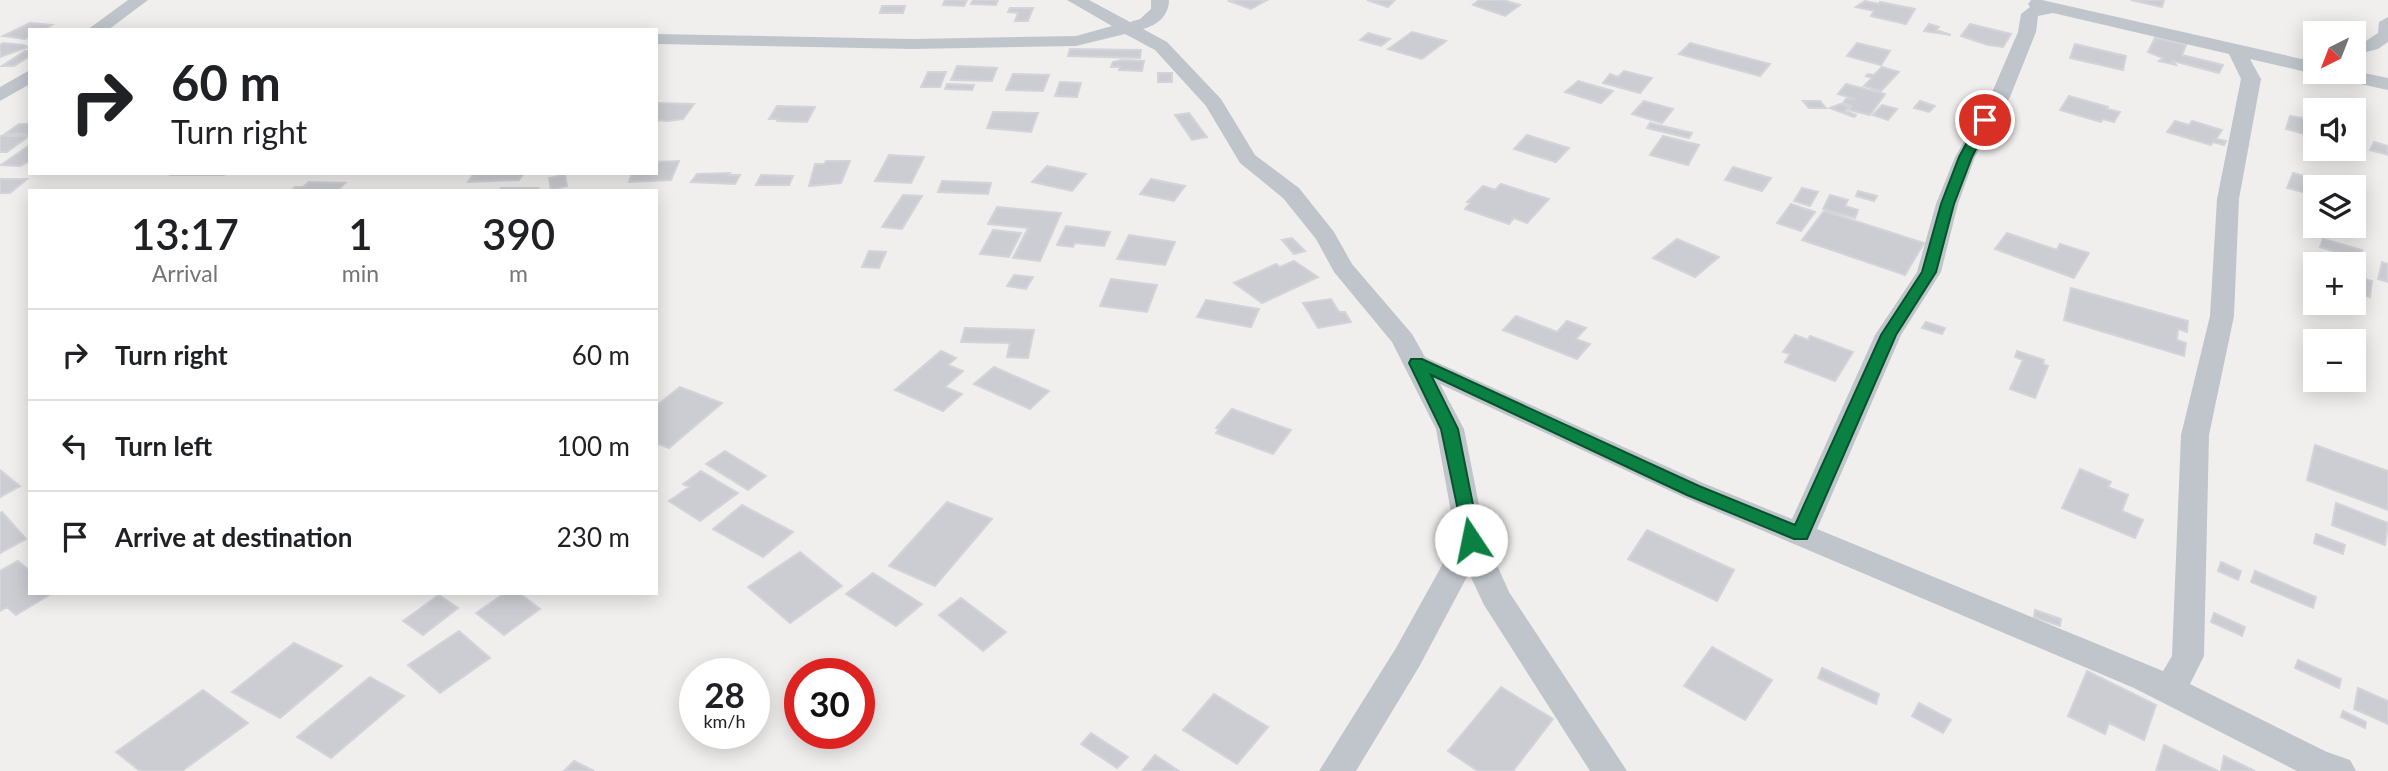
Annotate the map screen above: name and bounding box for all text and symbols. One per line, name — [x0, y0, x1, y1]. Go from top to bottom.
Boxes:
north arrow — [2303, 21, 2366, 84]
map controls — [2303, 21, 2366, 392]
text: 60 m — [171, 53, 281, 111]
icon: right — [56, 56, 147, 147]
pin — [1955, 90, 2015, 150]
button: sound — [2303, 98, 2366, 161]
icon: arrive — [1966, 101, 2004, 139]
text: Turn right — [171, 112, 307, 151]
button: layers — [2303, 175, 2366, 238]
text: 13:17 — [131, 209, 239, 259]
text: 1 — [348, 209, 373, 259]
text: 390 — [482, 209, 555, 259]
button: + — [2303, 252, 2366, 315]
text: Arrival — [152, 259, 218, 287]
text: min — [342, 259, 379, 287]
text: m — [509, 259, 528, 287]
button: − — [2303, 329, 2366, 392]
icon: right — [56, 336, 94, 374]
text: Turn right — [115, 339, 228, 371]
text: 60 m — [572, 339, 630, 371]
icon: left — [56, 427, 94, 465]
text: Turn left — [115, 430, 212, 462]
text: 100 m — [557, 430, 630, 462]
position arrow — [1434, 503, 1508, 577]
icon: arrive — [56, 518, 94, 556]
text: Arrive at destination — [115, 521, 352, 553]
text: 230 m — [557, 521, 630, 553]
speed limit sign: 30 — [784, 658, 875, 749]
text: 28 — [704, 673, 745, 715]
text: km/h — [703, 710, 746, 732]

